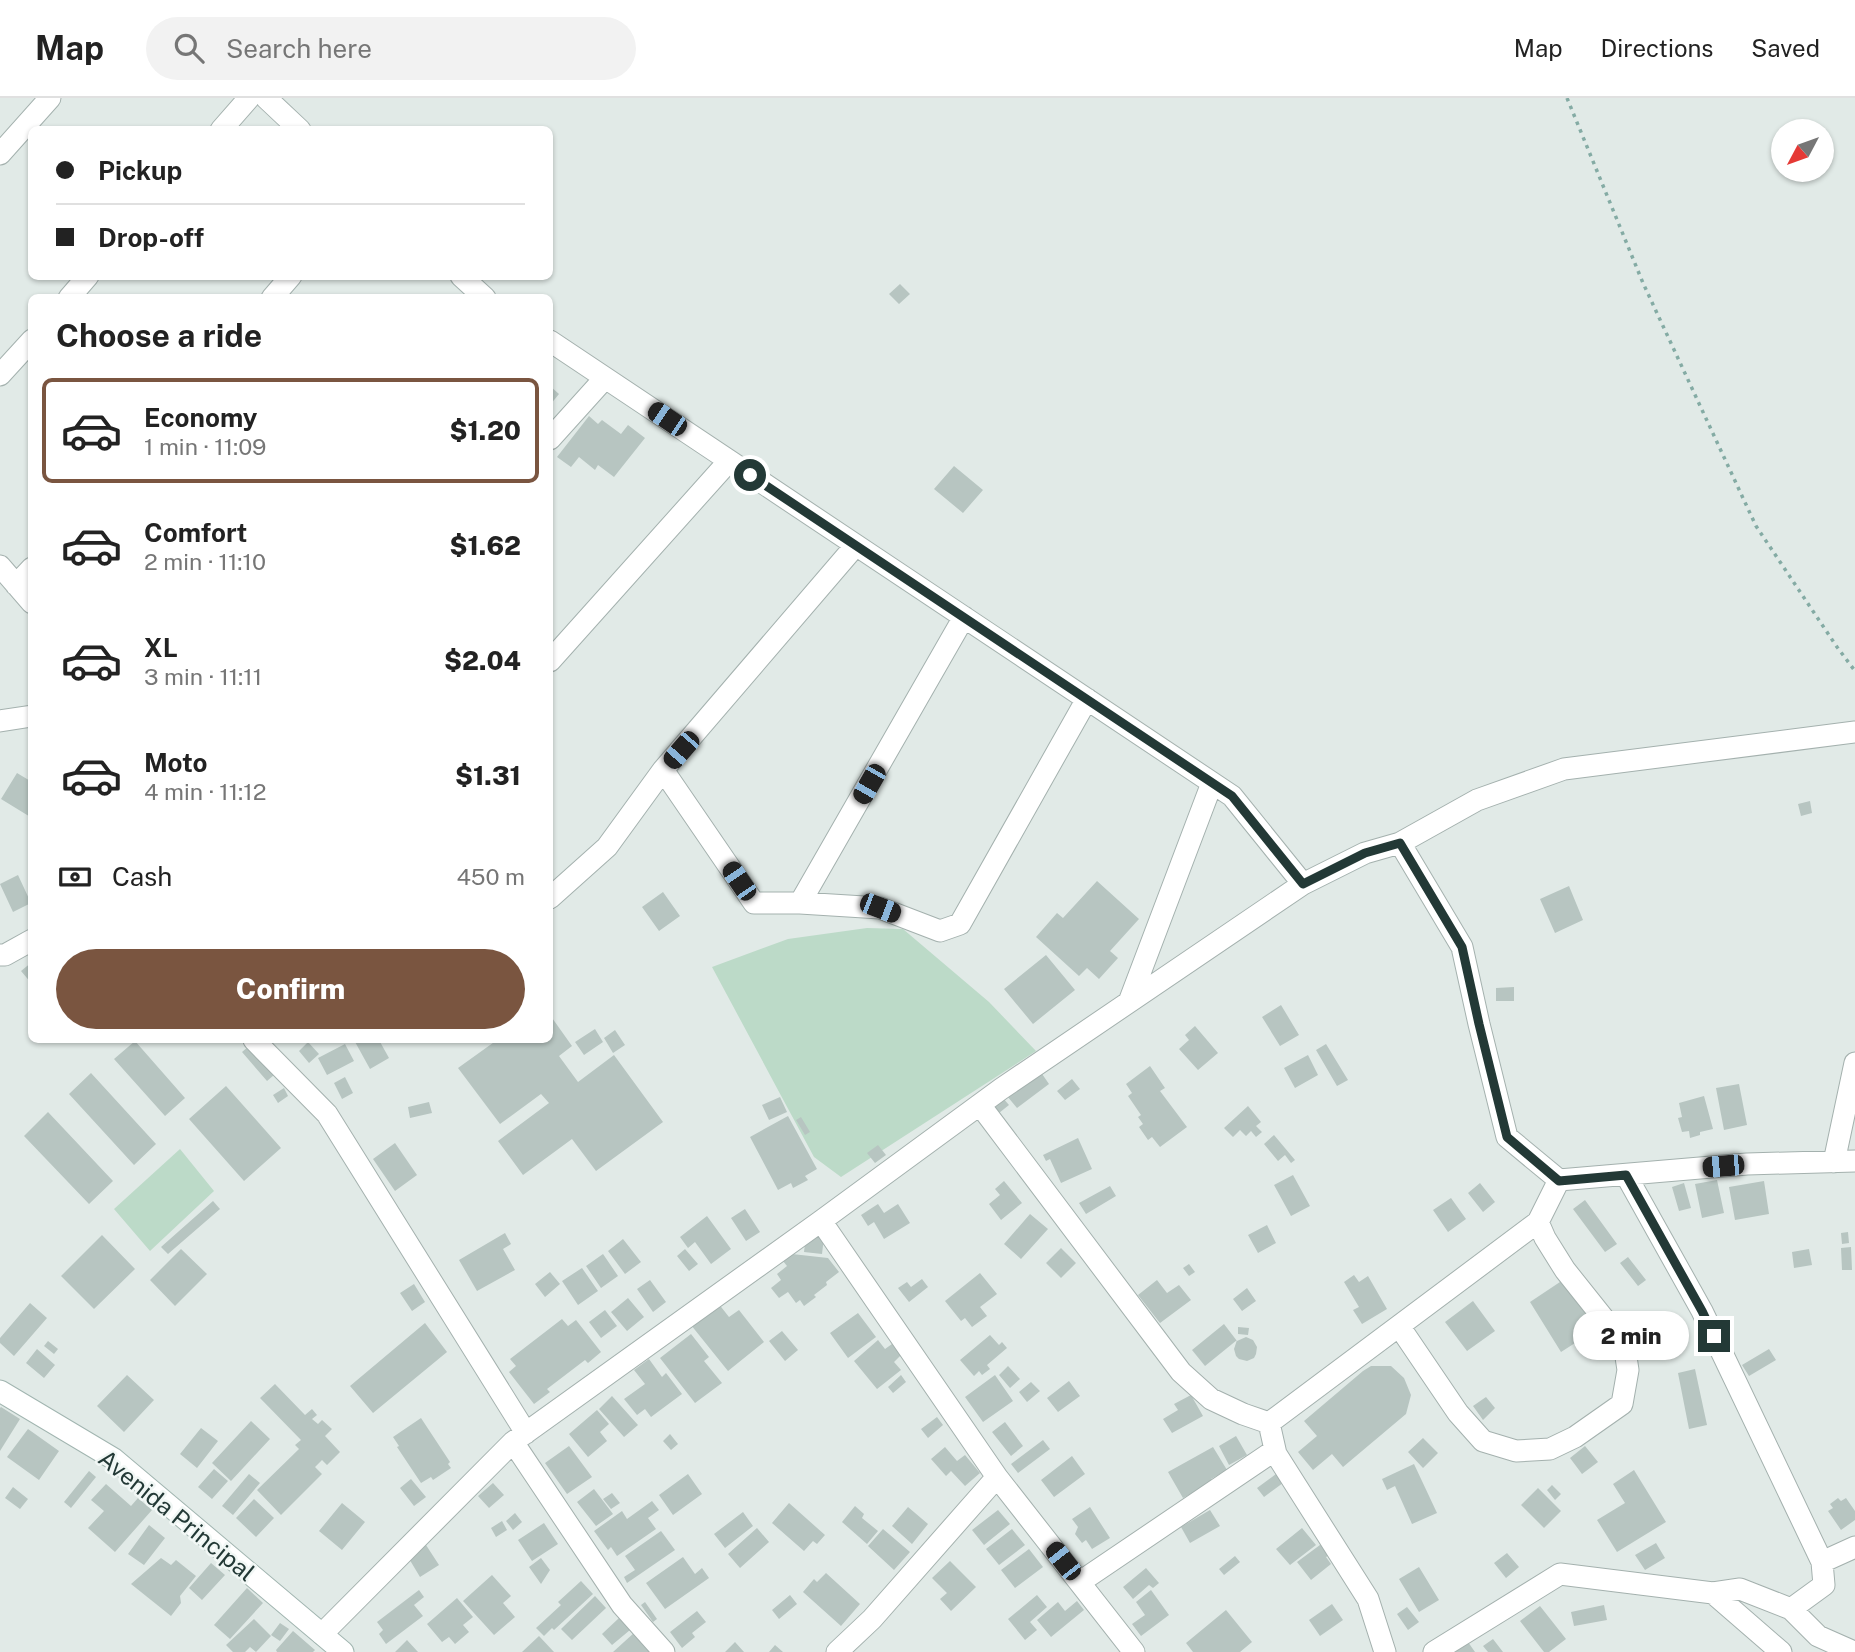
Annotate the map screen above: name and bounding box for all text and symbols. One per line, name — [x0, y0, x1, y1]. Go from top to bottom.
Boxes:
search box — [146, 17, 636, 80]
text: Map — [35, 29, 104, 67]
icon: search — [170, 29, 208, 67]
text: Search here — [226, 33, 372, 64]
text: Map — [1514, 34, 1563, 62]
text: Directions — [1601, 34, 1713, 62]
text: Saved — [1751, 34, 1820, 62]
north arrow — [1771, 119, 1834, 182]
map controls — [1771, 119, 1834, 182]
text: Pickup — [98, 155, 182, 186]
text: Drop-off — [98, 222, 204, 253]
text: Choose a ride — [56, 317, 262, 354]
icon: car — [60, 399, 123, 462]
car — [644, 399, 691, 439]
text: Economy — [144, 402, 257, 433]
text: $1.20 — [449, 415, 521, 446]
text: 1 min · 11:09 — [144, 433, 266, 460]
route start — [734, 459, 766, 491]
icon: car — [60, 514, 123, 577]
text: Comfort — [144, 517, 247, 548]
text: $1.62 — [450, 530, 521, 561]
text: 2 min · 11:10 — [144, 548, 266, 575]
icon: car — [60, 629, 123, 692]
text: XL — [144, 632, 178, 663]
text: $2.04 — [444, 645, 521, 676]
text: 3 min · 11:11 — [144, 663, 262, 690]
car — [660, 727, 703, 773]
icon: car — [60, 744, 123, 807]
text: Moto — [144, 747, 207, 778]
text: $1.31 — [455, 760, 521, 791]
car — [850, 761, 889, 807]
text: 4 min · 11:12 — [144, 778, 266, 805]
icon: cash — [56, 858, 94, 896]
car — [719, 858, 760, 904]
text: Cash — [112, 861, 172, 892]
text: 450 m — [456, 863, 525, 890]
car — [857, 891, 904, 925]
button: Confirm — [56, 949, 525, 1029]
car — [1702, 1154, 1745, 1178]
callout: 2 min — [1574, 1312, 1690, 1360]
route end — [1698, 1320, 1730, 1352]
text: 2 min — [1600, 1322, 1662, 1349]
street label: Avenida Principal — [93, 1444, 261, 1586]
car — [1042, 1538, 1085, 1584]

